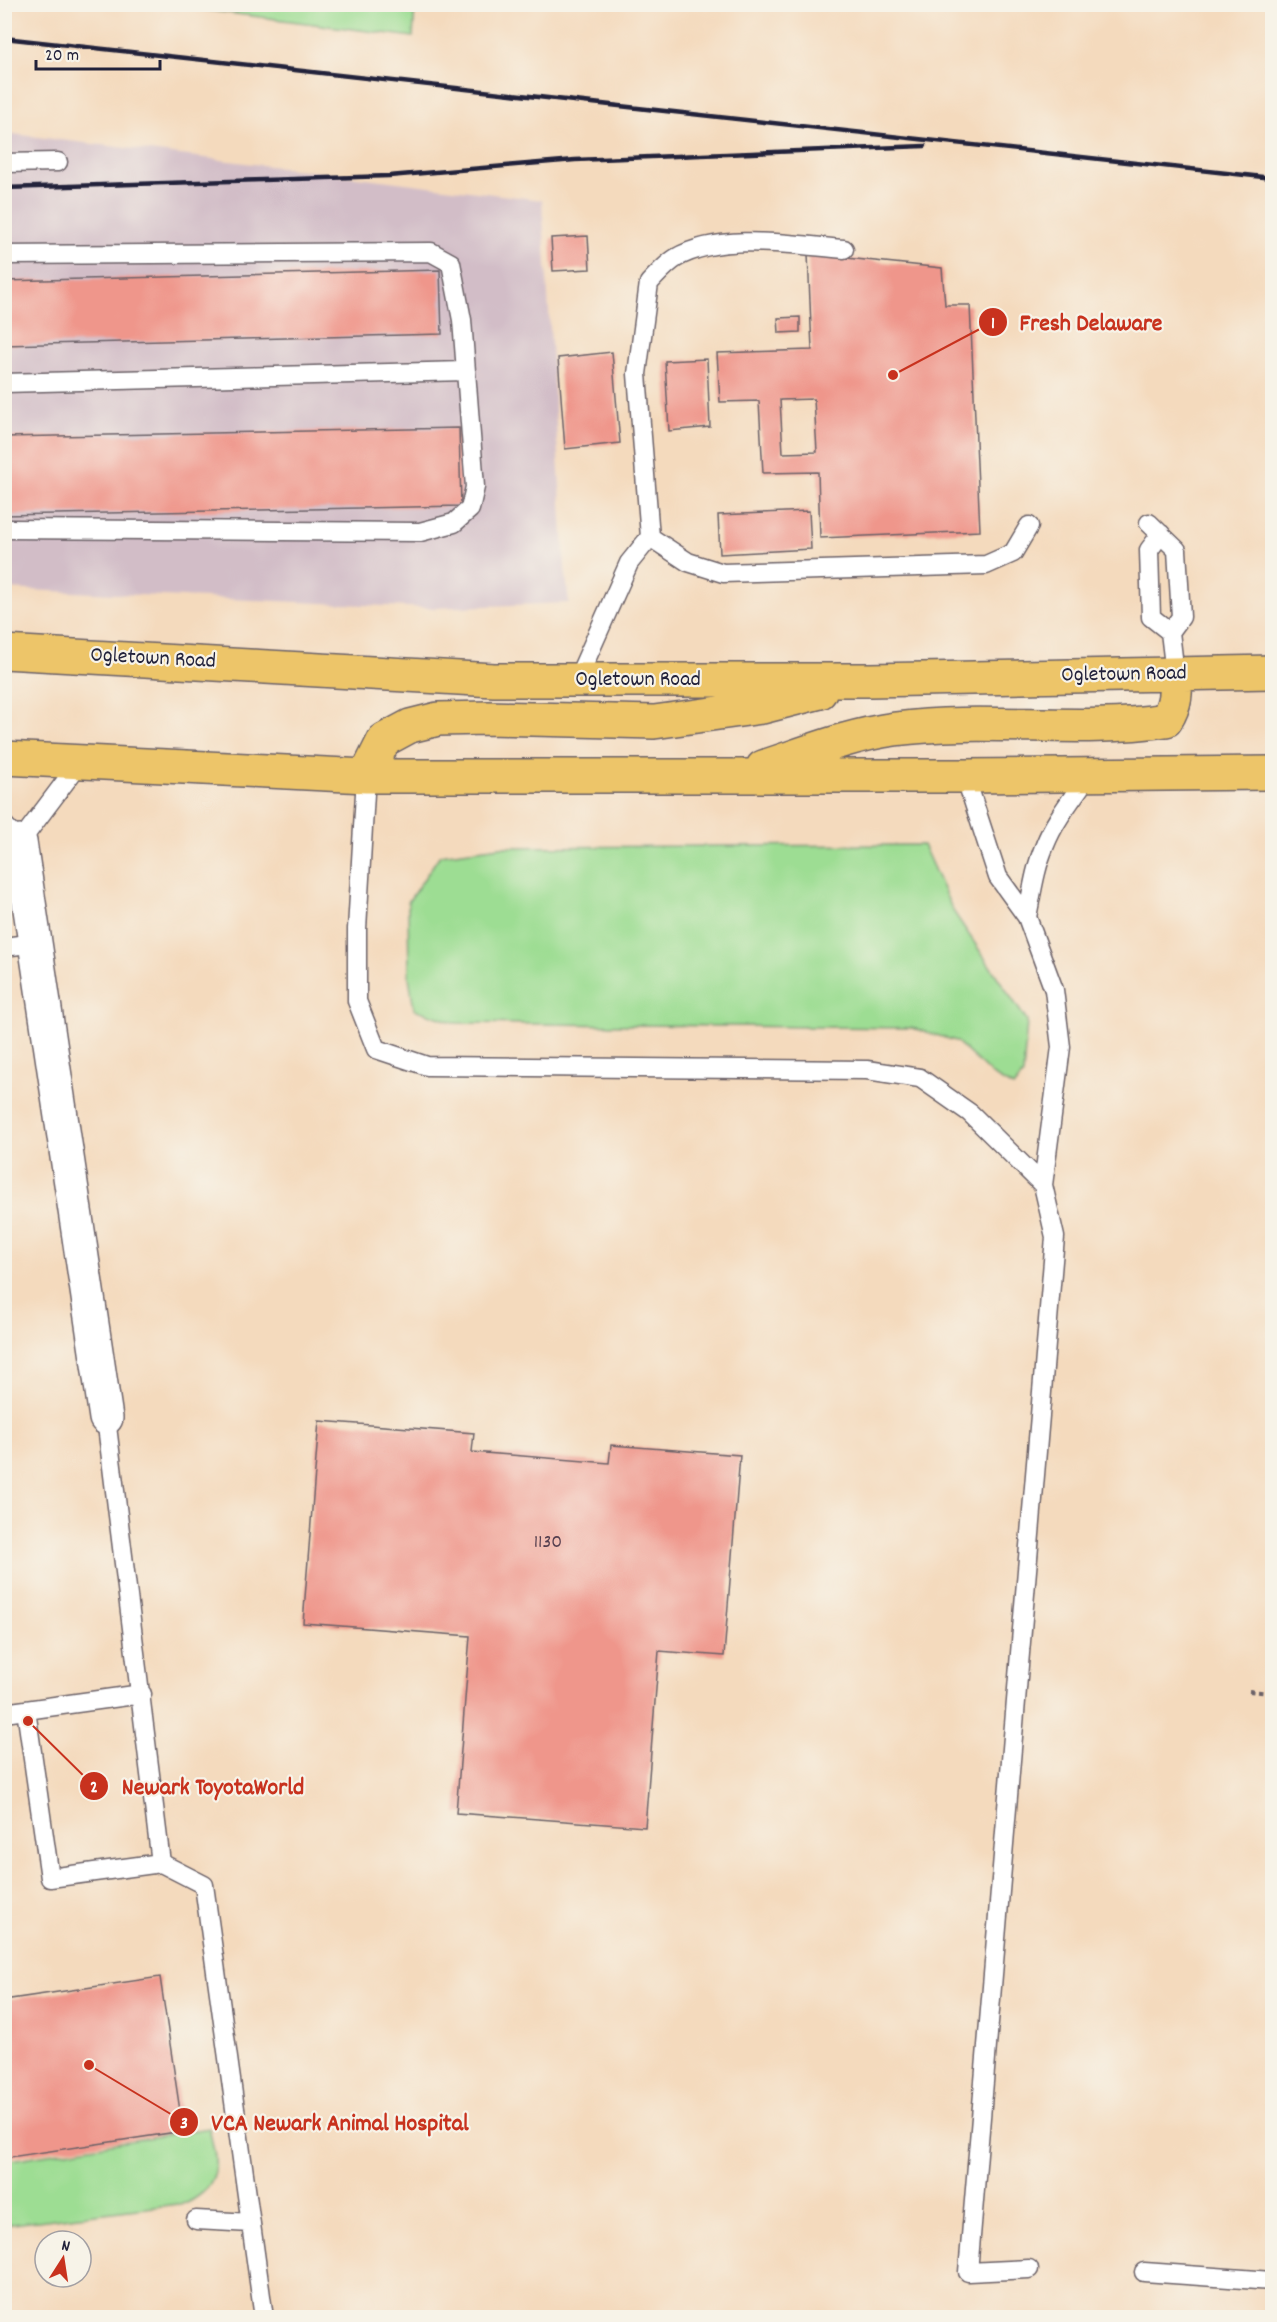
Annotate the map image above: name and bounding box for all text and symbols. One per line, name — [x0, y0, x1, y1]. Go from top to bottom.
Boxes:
scale bar — [36, 33, 160, 71]
text: 20 m — [45, 44, 79, 69]
callout: Fresh Delaware — [978, 301, 1175, 343]
text: Fresh Delaware — [1020, 308, 1163, 342]
text: 1 — [991, 312, 995, 337]
street label: Ogletown Road — [89, 640, 217, 678]
street label: Ogletown Road — [1061, 658, 1187, 692]
street label: Ogletown Road — [575, 665, 701, 696]
house number: 1130 — [534, 1529, 562, 1557]
callout: Newark ToyotaWorld — [79, 1765, 316, 1807]
text: Newark ToyotaWorld — [122, 1772, 304, 1806]
text: 2 — [90, 1776, 98, 1801]
callout: VCA Newark Animal Hospital — [169, 2101, 480, 2143]
text: VCA Newark Animal Hospital — [211, 2108, 469, 2142]
text: 3 — [180, 2112, 188, 2137]
north arrow — [33, 2229, 93, 2289]
text: N — [59, 2235, 72, 2259]

